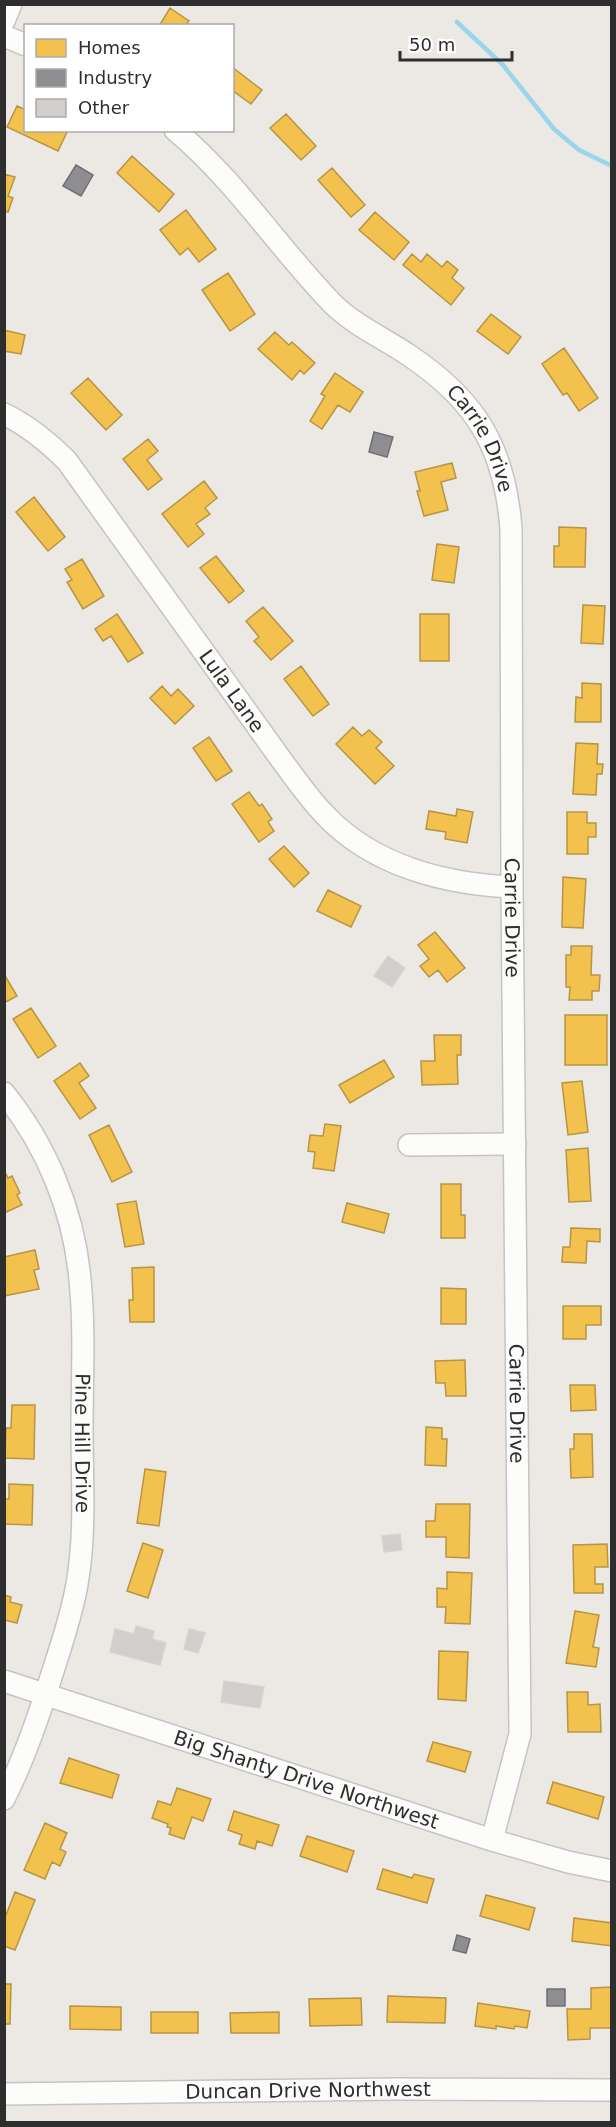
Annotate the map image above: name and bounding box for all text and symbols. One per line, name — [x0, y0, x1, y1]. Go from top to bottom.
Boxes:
legend — [24, 24, 234, 132]
scale bar — [400, 24, 512, 62]
text: 50 m — [409, 34, 455, 55]
text: Homes — [78, 37, 141, 58]
text: Industry — [78, 67, 152, 88]
text: Other — [78, 97, 130, 118]
street label: Carrie Drive — [442, 380, 518, 494]
street label: Lula Lane — [194, 645, 270, 737]
street label: Carrie Drive — [500, 858, 525, 978]
street label: Carrie Drive — [504, 1344, 529, 1464]
street label: Pine Hill Drive — [70, 1373, 95, 1513]
street label: Big Shanty Drive Northwest — [171, 1725, 442, 1834]
street label: Duncan Drive Northwest — [185, 2077, 431, 2104]

